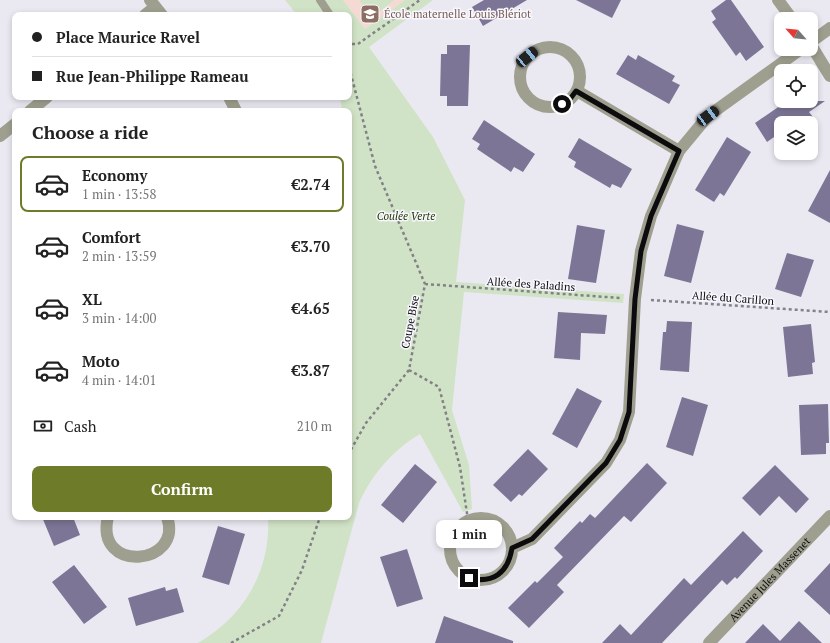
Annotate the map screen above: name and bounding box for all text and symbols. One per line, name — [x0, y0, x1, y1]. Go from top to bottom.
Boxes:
school or university icon: École maternelle Louis Blériot — [359, 3, 381, 25]
place label: École maternelle Louis Blériot — [384, 7, 531, 21]
north arrow — [774, 12, 818, 56]
map controls — [774, 12, 818, 160]
text: Place Maurice Ravel — [56, 27, 200, 47]
car — [514, 45, 540, 69]
button: locate — [774, 64, 818, 108]
text: Rue Jean-Philippe Rameau — [56, 66, 249, 86]
route start — [553, 95, 571, 113]
car — [695, 104, 721, 128]
button: layers — [774, 116, 818, 160]
text: Choose a ride — [32, 120, 148, 144]
text: Economy — [82, 165, 147, 185]
icon: car — [34, 166, 70, 202]
text: €2.74 — [292, 174, 330, 194]
text: 1 min · 13:58 — [82, 185, 156, 203]
park label: Coulée Verte — [377, 209, 435, 223]
text: Comfort — [82, 227, 141, 247]
icon: car — [34, 228, 70, 264]
text: €3.70 — [292, 236, 330, 256]
text: 2 min · 13:59 — [82, 247, 156, 265]
street label: Allée des Paladins — [486, 274, 576, 294]
street label: Allée du Carillon — [691, 288, 775, 308]
text: XL — [82, 289, 102, 309]
icon: car — [34, 290, 70, 326]
street label: Coupe Bise — [398, 294, 422, 350]
text: €4.65 — [292, 298, 330, 318]
text: 3 min · 14:00 — [82, 309, 156, 327]
text: Moto — [82, 351, 120, 371]
icon: car — [34, 352, 70, 388]
text: €3.87 — [292, 360, 330, 380]
text: 4 min · 14:01 — [82, 371, 156, 389]
icon: cash — [32, 415, 54, 437]
text: Cash — [64, 416, 97, 436]
text: 210 m — [297, 417, 332, 435]
button: Confirm — [32, 466, 332, 512]
callout: 1 min — [436, 520, 502, 548]
text: 1 min — [451, 525, 487, 543]
street label: Avenue Jules Massenet — [726, 534, 813, 625]
route end — [460, 569, 478, 587]

